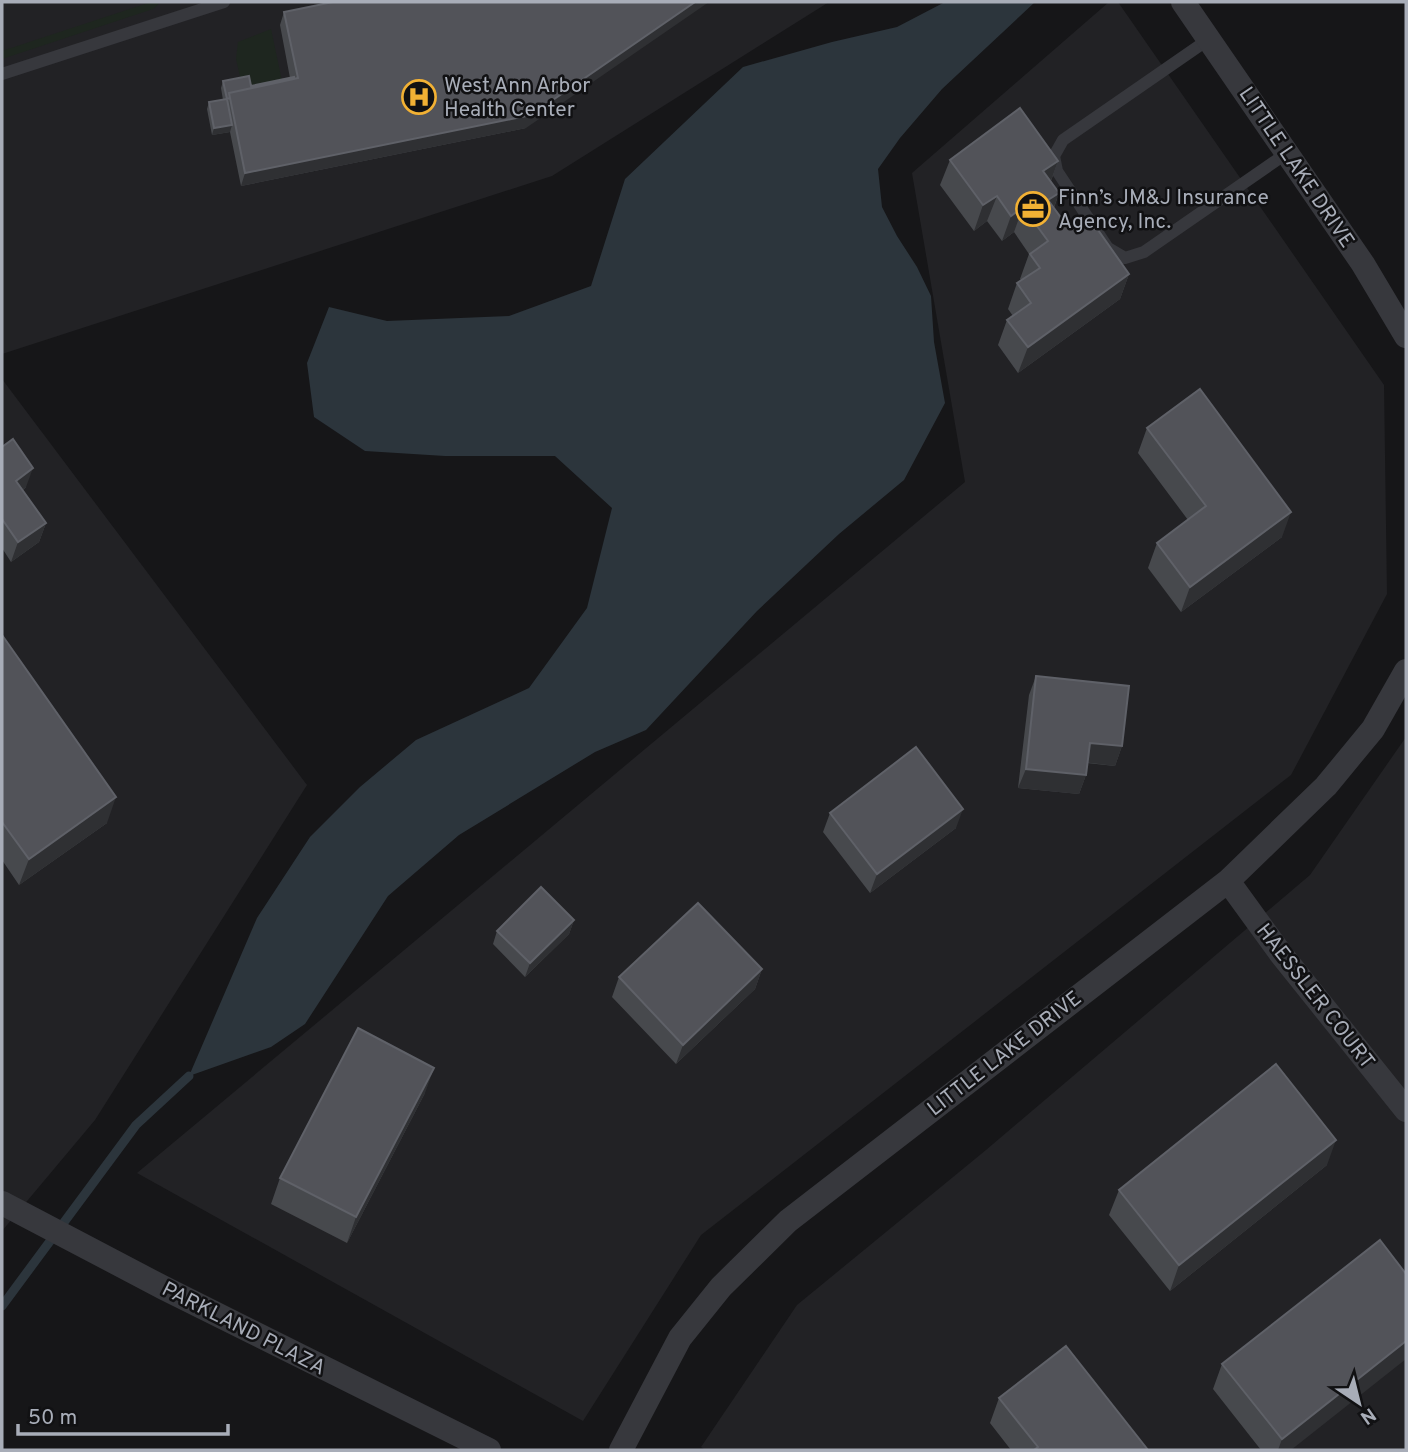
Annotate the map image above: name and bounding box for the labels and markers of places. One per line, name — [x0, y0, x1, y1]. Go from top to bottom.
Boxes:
place label: West Ann Arbor Health Center — [444, 73, 591, 124]
hospital icon: West Ann Arbor Health Center — [400, 78, 438, 116]
place label: Finn’s JM&J Insurance Agency, Inc. — [1058, 185, 1269, 236]
office icon: Finn’s JM&J Insurance Agency, Inc. — [1014, 190, 1052, 228]

